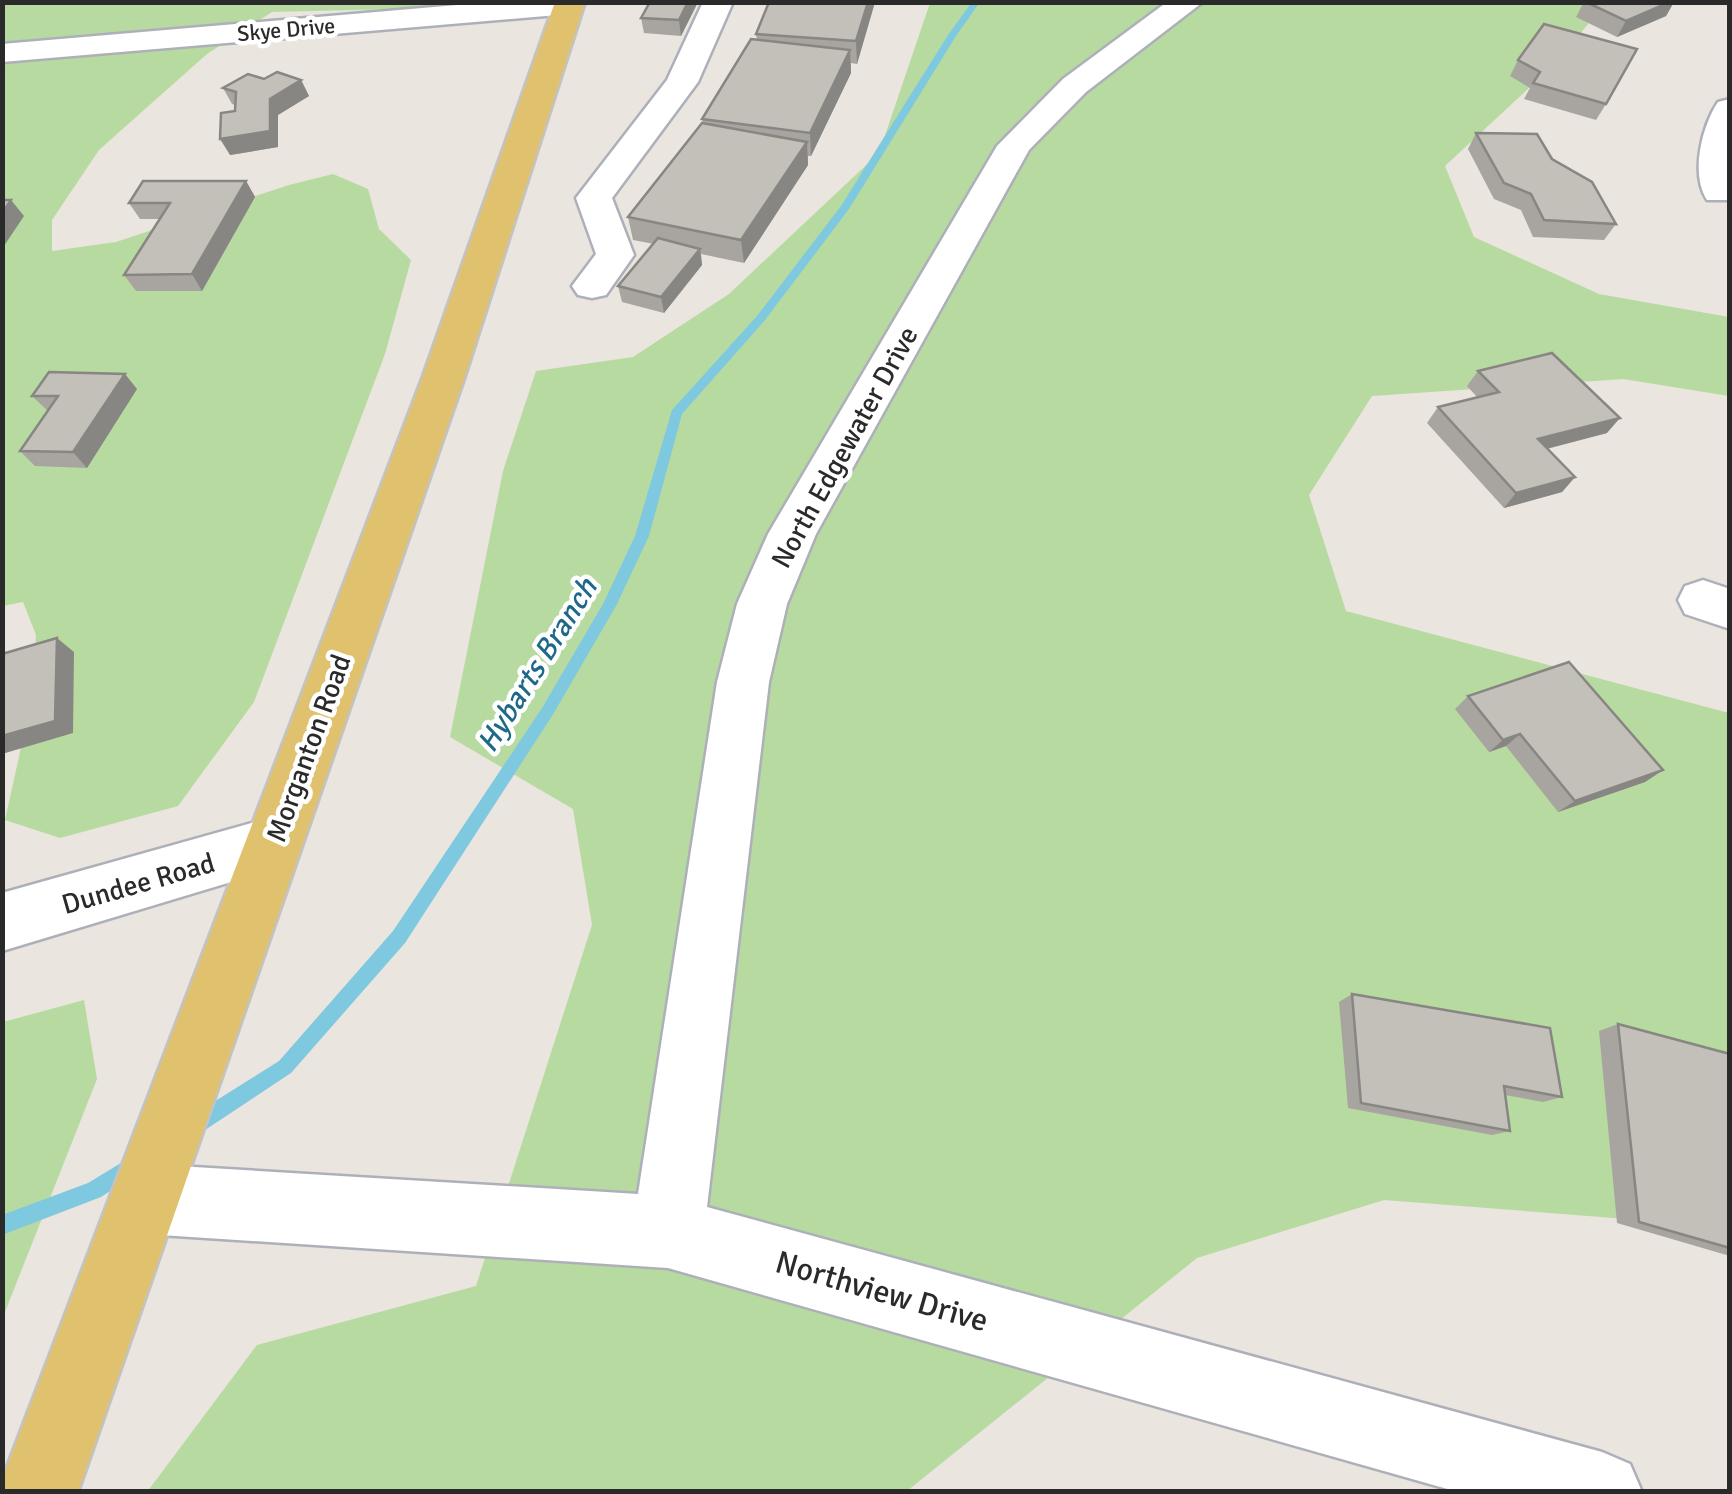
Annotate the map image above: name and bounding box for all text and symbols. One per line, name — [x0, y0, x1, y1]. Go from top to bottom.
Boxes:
street label: Skye Drive — [236, 12, 336, 47]
street label: North Edgewater Drive — [764, 321, 925, 574]
water label: Hybarts Branch — [469, 571, 606, 759]
street label: Morganton Road — [259, 650, 359, 847]
street label: Dundee Road — [58, 846, 219, 922]
street label: Northview Drive — [771, 1243, 993, 1340]

